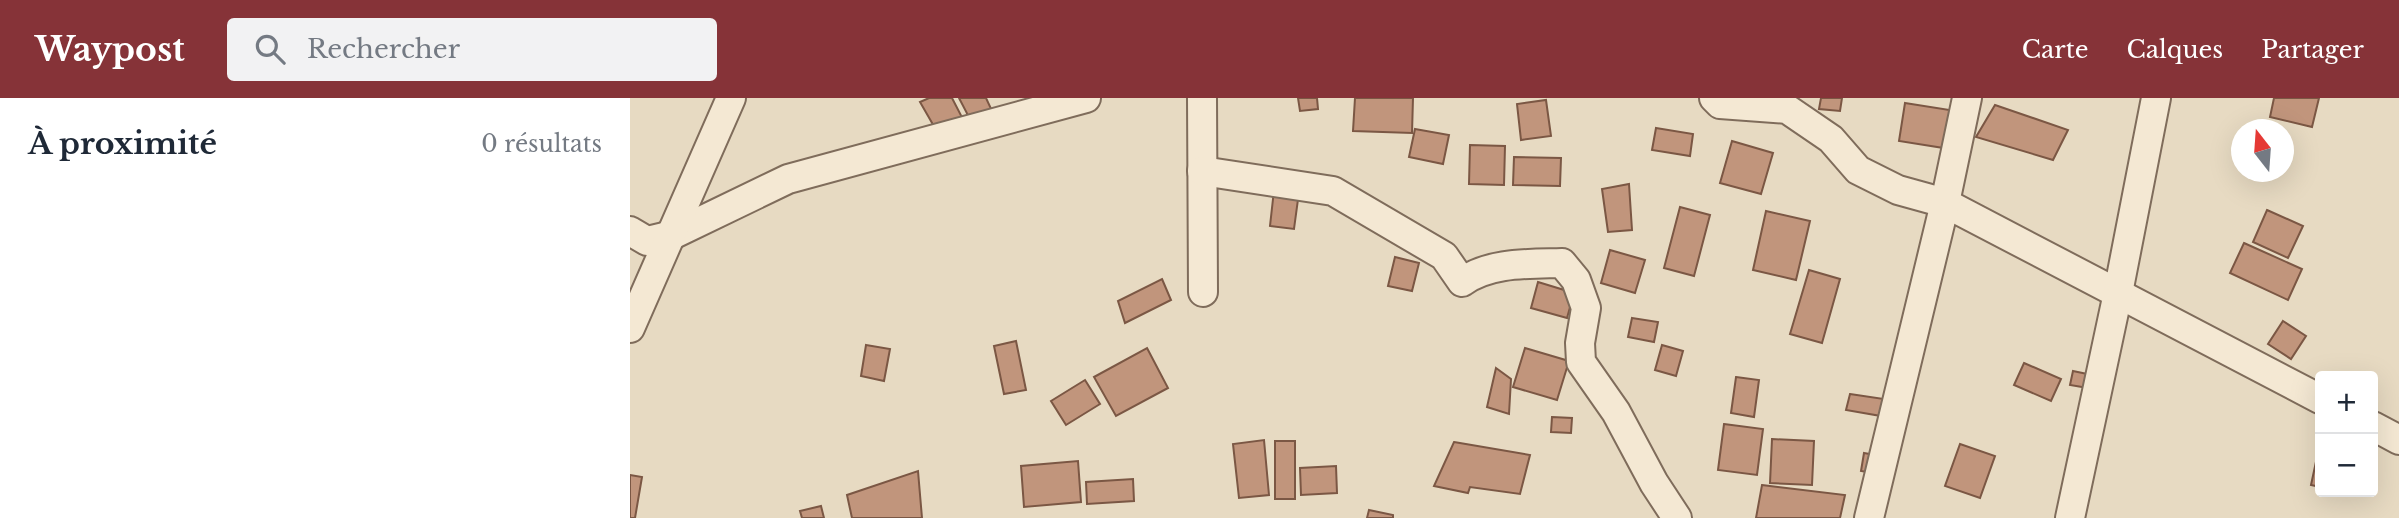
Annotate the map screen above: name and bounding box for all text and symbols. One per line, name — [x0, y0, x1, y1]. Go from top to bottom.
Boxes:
search box — [227, 18, 717, 81]
text: Waypost — [35, 29, 185, 70]
icon: search — [251, 30, 289, 68]
text: Rechercher — [307, 33, 460, 65]
text: Carte — [2022, 35, 2088, 64]
text: Calques — [2126, 35, 2223, 64]
text: Partager — [2261, 35, 2364, 64]
north arrow — [2231, 119, 2294, 182]
text: À proximité — [28, 125, 217, 162]
text: 0 résultats — [481, 130, 602, 158]
map controls — [2315, 371, 2378, 497]
button: + — [2315, 371, 2378, 434]
button: − — [2315, 434, 2378, 497]

